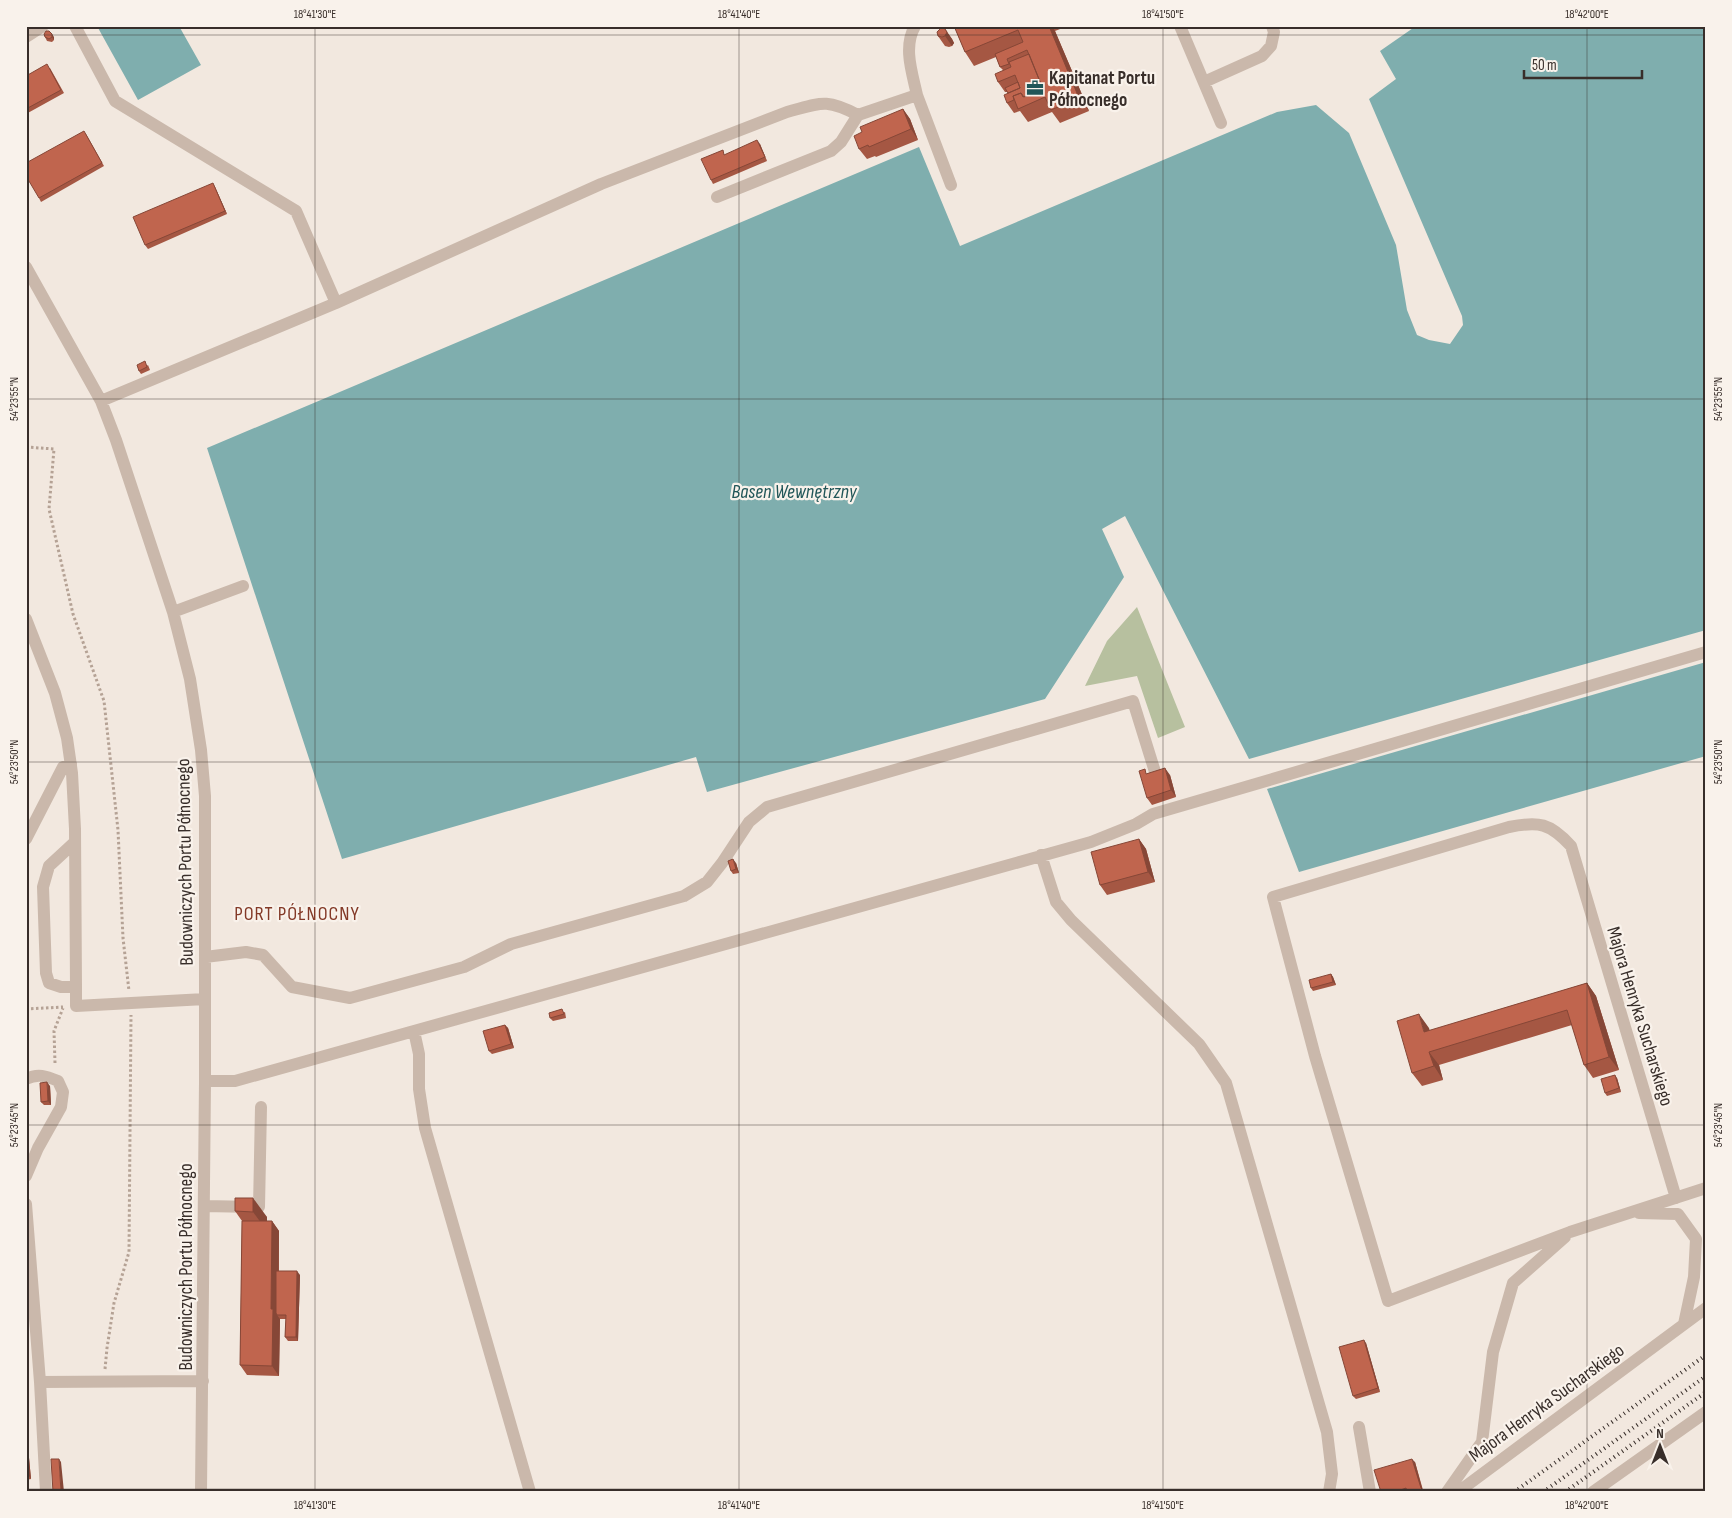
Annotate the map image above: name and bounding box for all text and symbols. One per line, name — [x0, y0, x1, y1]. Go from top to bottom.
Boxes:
text: 18°41'30"E — [294, 7, 336, 22]
text: 18°41'40"E — [718, 7, 760, 22]
text: 18°41'50"E — [1142, 7, 1184, 22]
text: 18°42'00"E — [1565, 7, 1609, 22]
scale bar — [1524, 48, 1642, 80]
text: 50 m — [1532, 56, 1557, 75]
place label: Kapitanat Portu Północnego — [1049, 67, 1155, 112]
office icon: Kapitanat Portu Północnego — [1025, 78, 1045, 98]
text: 54°23'55"N — [7, 377, 22, 421]
text: 54°23'55"N — [1711, 377, 1726, 421]
water label: Basen Wewnętrzny — [731, 480, 858, 504]
text: 54°23'50"N — [7, 740, 22, 784]
text: 54°23'50"N — [1711, 740, 1726, 784]
street label: Budowniczych Portu Północnego — [172, 758, 199, 966]
district label: PORT PÓŁNOCNY — [234, 902, 360, 926]
street label: Majora Henryka Sucharskiego — [1601, 924, 1678, 1109]
text: 54°23'45"N — [7, 1103, 22, 1147]
text: 54°23'45"N — [1711, 1103, 1726, 1147]
street label: Budowniczych Portu Północnego — [175, 1163, 198, 1371]
street label: Majora Henryka Sucharskiego — [1465, 1339, 1629, 1467]
north arrow — [1634, 1420, 1684, 1470]
text: N — [1656, 1425, 1664, 1442]
text: 18°41'30"E — [294, 1498, 336, 1513]
text: 18°41'40"E — [718, 1498, 760, 1513]
text: 18°41'50"E — [1142, 1498, 1184, 1513]
text: 18°42'00"E — [1565, 1498, 1609, 1513]

